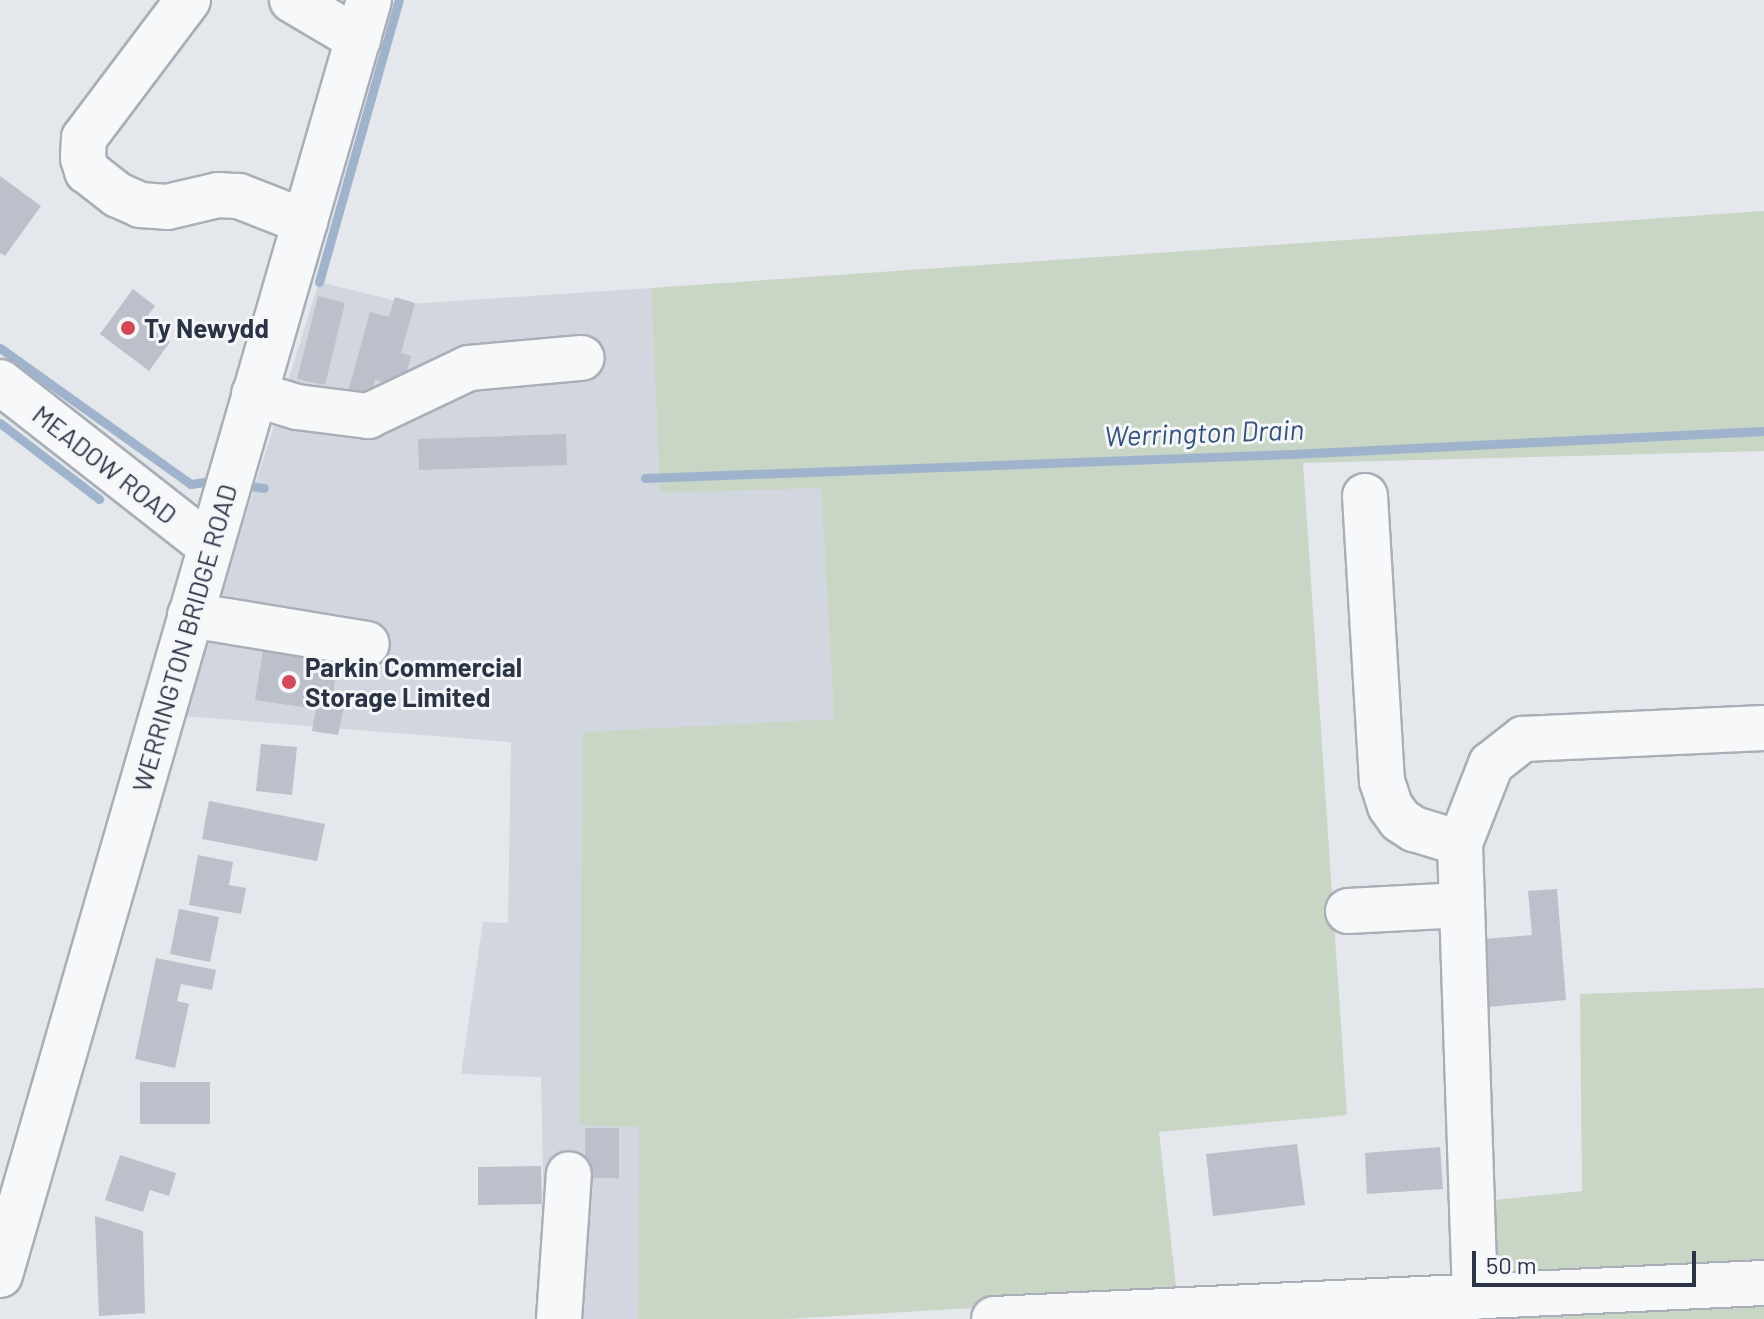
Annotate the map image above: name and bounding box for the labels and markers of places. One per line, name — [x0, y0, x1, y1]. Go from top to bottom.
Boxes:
place label: Ty Newydd — [144, 312, 269, 344]
marker: Ty Newydd — [119, 319, 137, 337]
place label: Parkin Commercial Storage Limited — [305, 651, 522, 712]
marker: Parkin Commercial Storage Limited — [280, 673, 298, 691]

